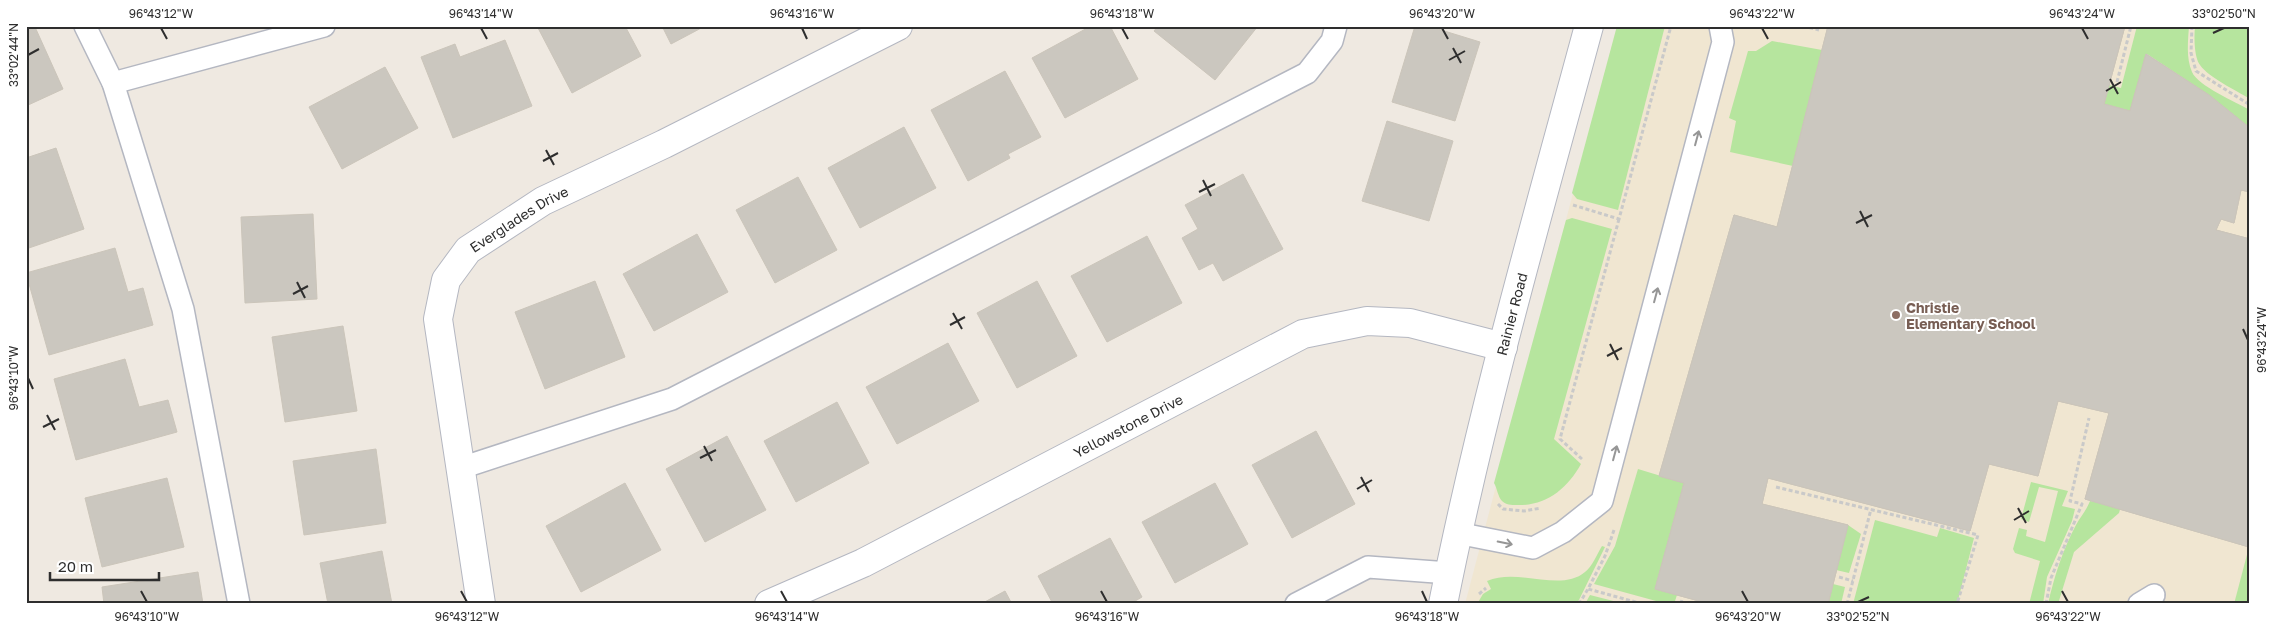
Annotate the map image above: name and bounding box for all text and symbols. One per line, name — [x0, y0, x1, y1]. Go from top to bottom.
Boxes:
text: 96°43'12"W — [129, 6, 194, 21]
text: 96°43'14"W — [449, 6, 514, 21]
text: 96°43'16"W — [770, 6, 835, 21]
text: 96°43'18"W — [1090, 6, 1155, 21]
text: 96°43'20"W — [1409, 6, 1475, 21]
text: 96°43'22"W — [1729, 6, 1795, 21]
text: 96°43'24"W — [2049, 6, 2115, 21]
text: 33°02'50"N — [2192, 6, 2256, 21]
text: 33°02'44"N — [6, 23, 21, 87]
one-way arrow — [1693, 131, 1703, 147]
street label: Everglades Drive — [466, 182, 571, 255]
street label: Rainier Road — [1492, 271, 1530, 357]
one-way arrow — [1652, 288, 1661, 304]
place label: Christie Elementary School — [1906, 299, 2036, 332]
text: 96°43'24"W — [2254, 307, 2269, 373]
marker: Christie Elementary School — [1890, 309, 1902, 321]
text: 96°43'10"W — [6, 345, 21, 410]
street label: Yellowstone Drive — [1070, 390, 1185, 461]
one-way arrow — [1610, 445, 1620, 461]
one-way arrow — [1496, 538, 1512, 548]
scale bar — [50, 550, 159, 582]
text: 20 m — [58, 557, 93, 575]
text: 96°43'10"W — [115, 609, 180, 624]
text: 96°43'12"W — [435, 609, 500, 624]
text: 96°43'14"W — [755, 609, 820, 624]
text: 96°43'16"W — [1075, 609, 1140, 624]
text: 96°43'18"W — [1395, 609, 1460, 624]
text: 96°43'20"W — [1715, 609, 1781, 624]
text: 33°02'52"N — [1826, 609, 1890, 624]
text: 96°43'22"W — [2035, 609, 2101, 624]

